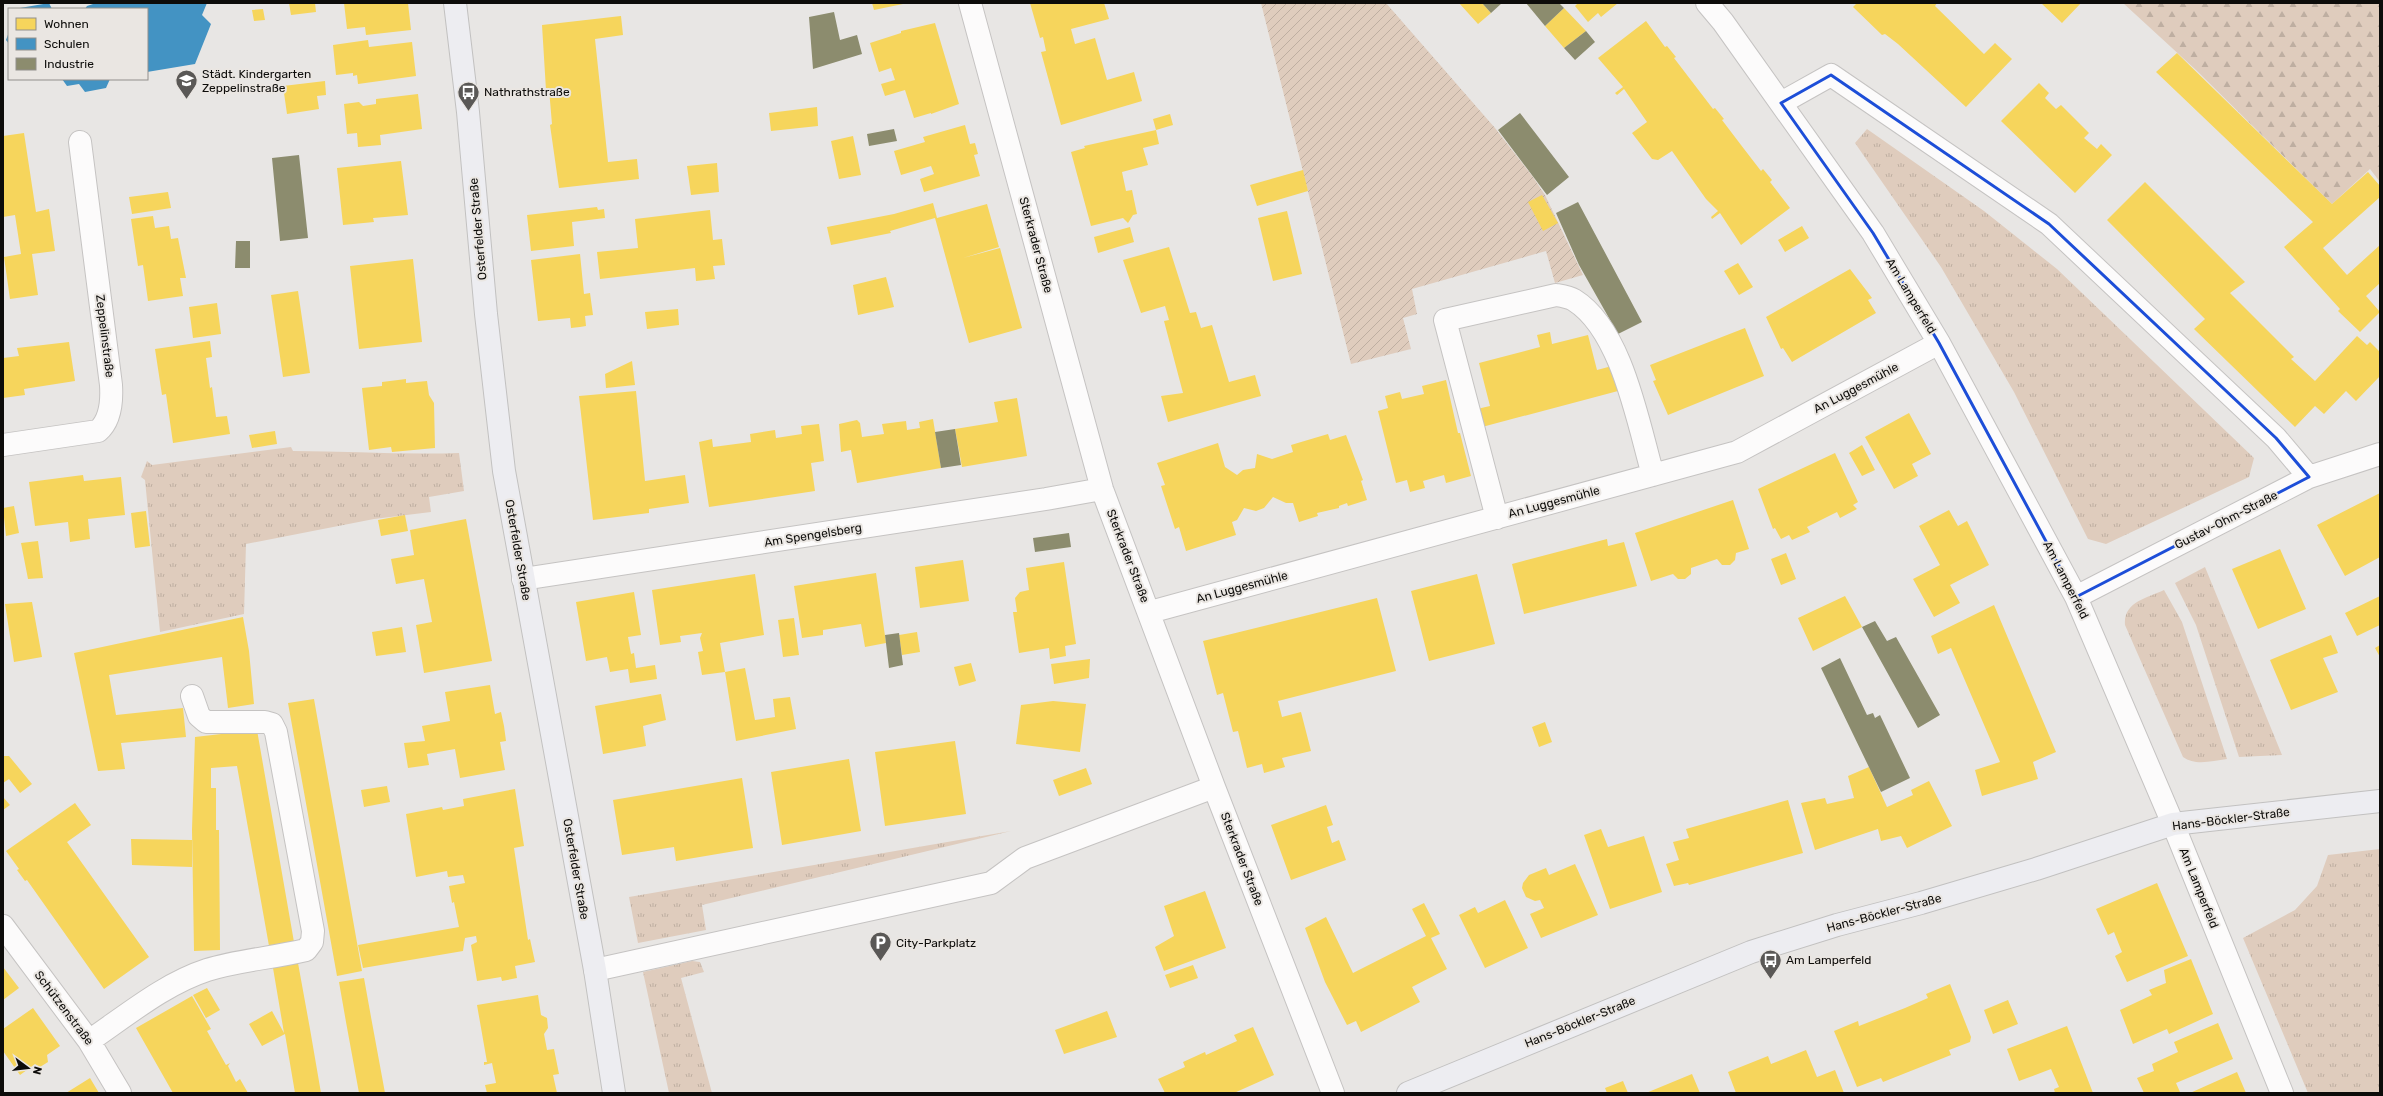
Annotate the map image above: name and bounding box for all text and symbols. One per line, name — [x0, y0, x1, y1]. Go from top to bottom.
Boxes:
legend — [8, 8, 148, 80]
text: Wohnen — [44, 17, 89, 31]
text: Schulen — [44, 37, 90, 51]
text: Industrie — [44, 57, 94, 71]
place label: Städt. Kindergarten Zeppelinstraße — [202, 67, 311, 95]
school or university icon: Städt. Kindergarten Zeppelinstraße — [173, 68, 199, 101]
bus stop icon: Nathrathstraße — [455, 79, 481, 112]
place label: Nathrathstraße — [484, 85, 570, 99]
street label: Osterfelder Straße — [467, 177, 489, 281]
street label: Sterkrader Straße — [1016, 195, 1056, 295]
street label: Am Lamperfeld — [1883, 256, 1939, 336]
street label: Zeppelinstraße — [93, 294, 117, 379]
street label: An Luggesmühle — [1811, 360, 1901, 416]
street label: An Luggesmühle — [1507, 483, 1601, 521]
street label: Gustav-Ohm-Straße — [2172, 488, 2280, 552]
street label: Osterfelder Straße — [502, 498, 534, 602]
street label: Sterkrader Straße — [1104, 507, 1152, 605]
street label: Am Spengelsberg — [763, 520, 863, 550]
street label: Am Lamperfeld — [2040, 539, 2092, 621]
street label: An Luggesmühle — [1195, 568, 1289, 606]
street label: Hans-Böckler-Straße — [2171, 805, 2291, 833]
street label: Sterkrader Straße — [1218, 810, 1266, 908]
street label: Osterfelder Straße — [560, 817, 592, 921]
street label: Am Lamperfeld — [2177, 846, 2221, 930]
street label: Hans-Böckler-Straße — [1825, 891, 1943, 935]
parking icon: City-Parkplatz — [868, 930, 894, 963]
place label: City-Parkplatz — [896, 936, 976, 950]
bus stop icon: Am Lamperfeld — [1757, 947, 1783, 980]
place label: Am Lamperfeld — [1786, 953, 1871, 967]
street label: Schützenstraße — [32, 968, 97, 1048]
street label: Hans-Böckler-Straße — [1523, 993, 1638, 1051]
north arrow — [8, 1048, 48, 1088]
text: N — [30, 1065, 44, 1076]

